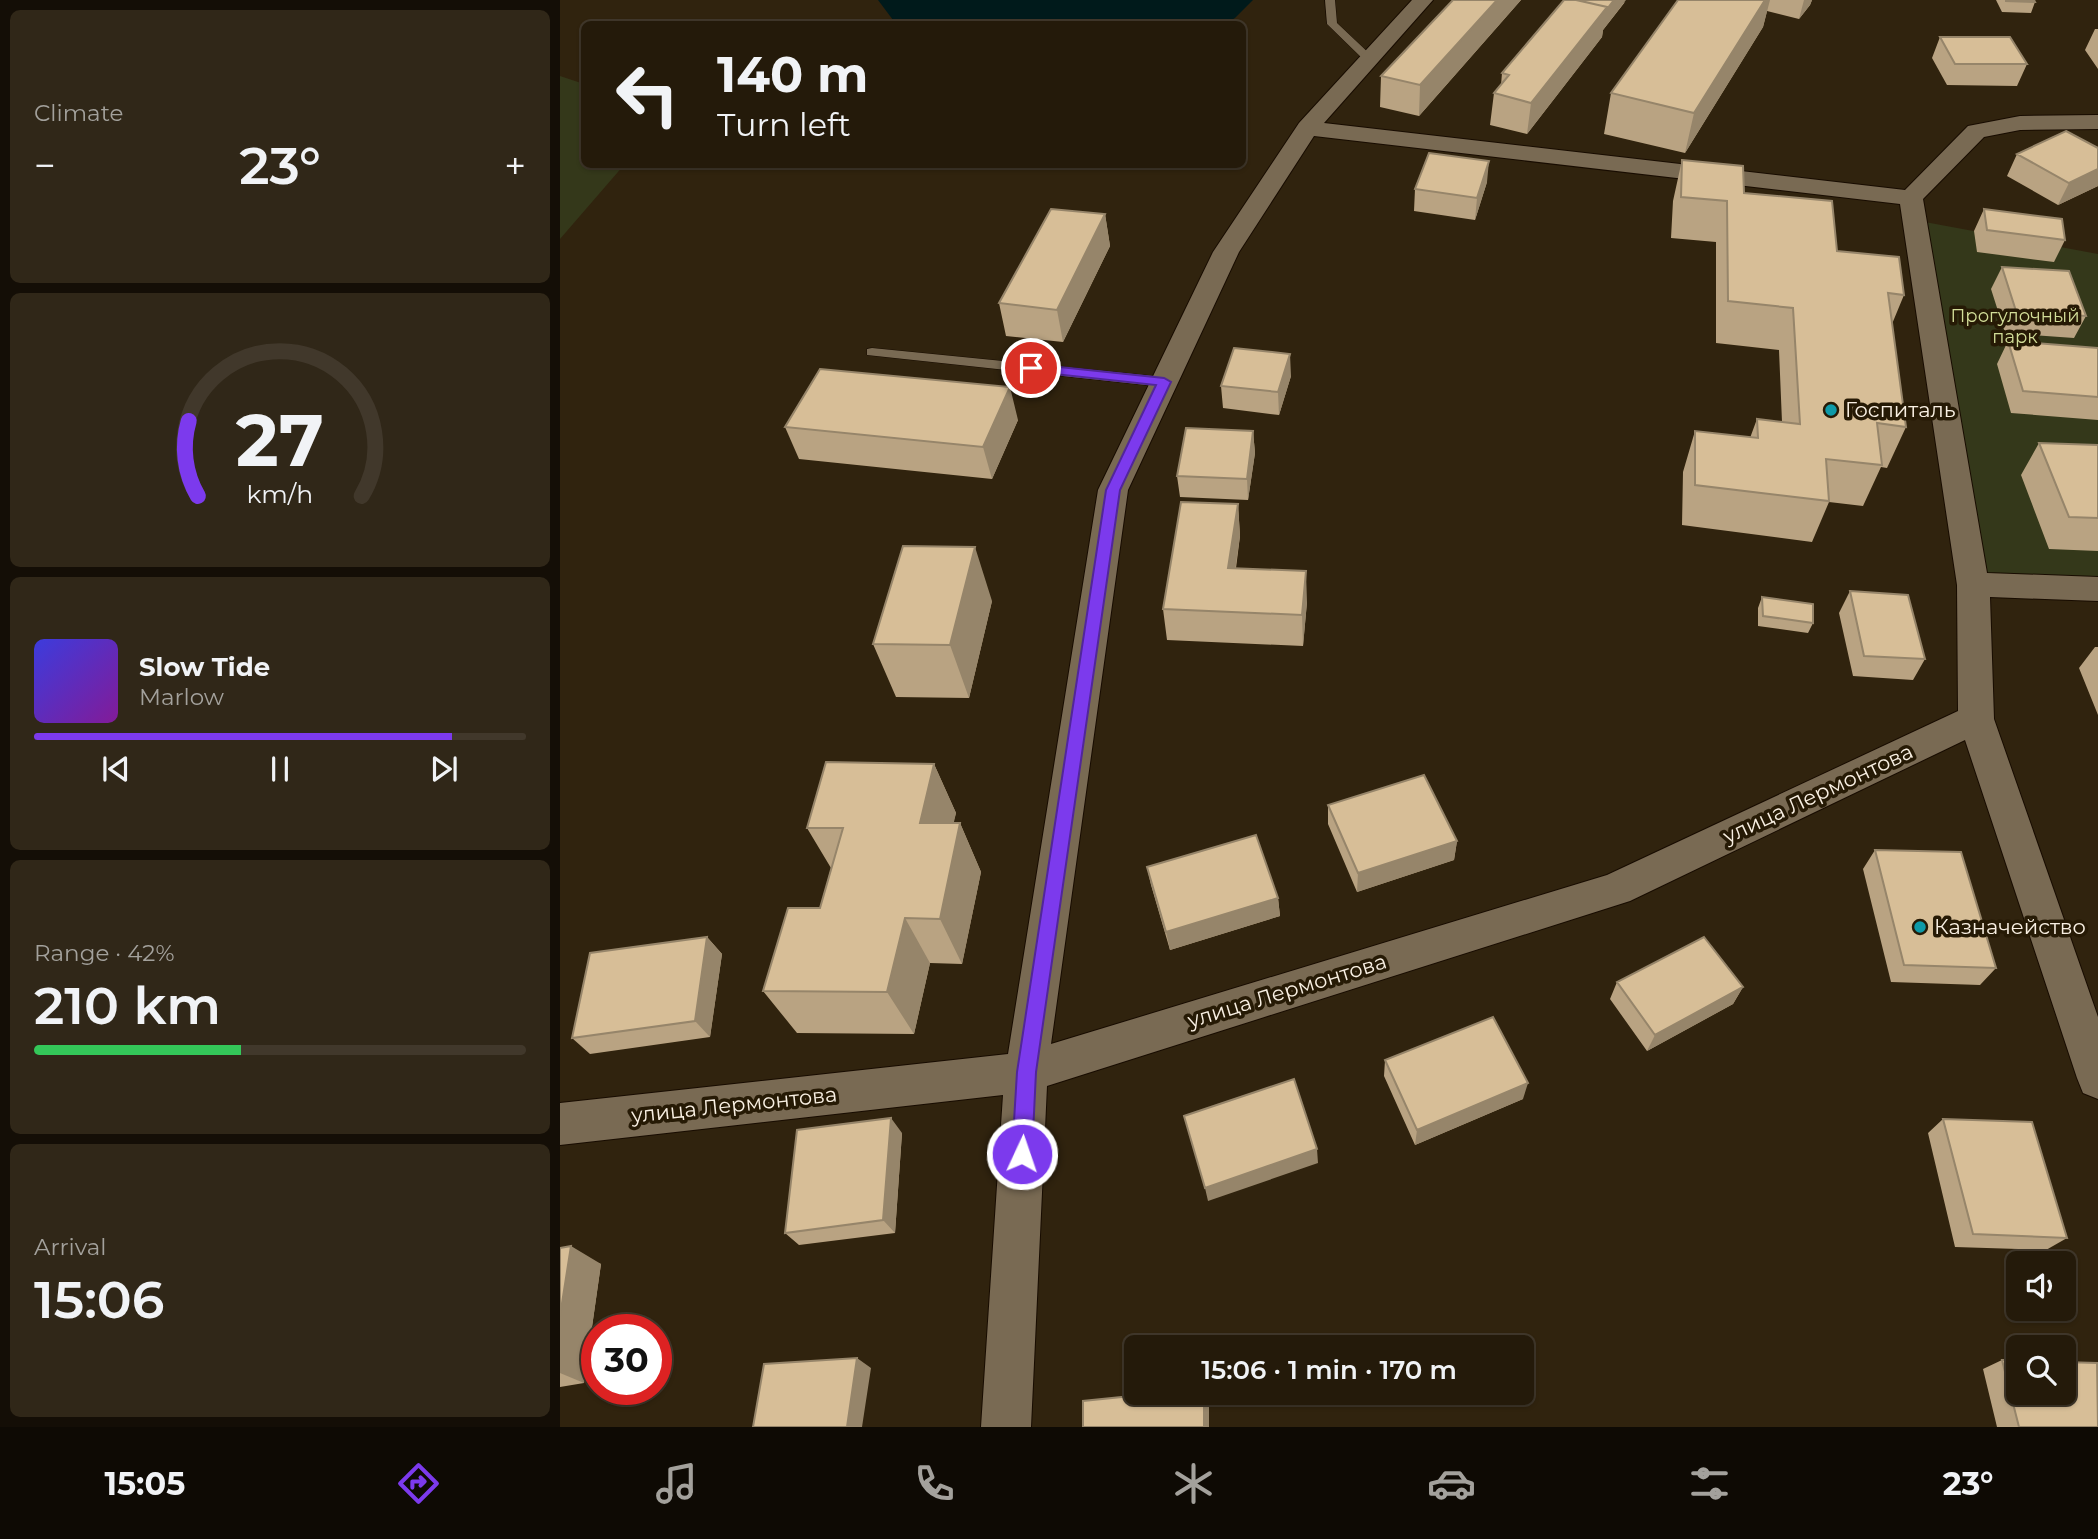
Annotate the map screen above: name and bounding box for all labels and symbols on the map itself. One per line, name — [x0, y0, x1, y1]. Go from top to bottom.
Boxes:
park label: Прогулочный парк — [1950, 305, 2080, 348]
pin — [1001, 338, 1061, 398]
place label: Госпиталь — [1845, 397, 1956, 422]
marker: Госпиталь — [1823, 402, 1839, 418]
street label: улица Лермонтова — [1718, 739, 1917, 849]
place label: Казначейство — [1934, 914, 2086, 939]
marker: Казначейство — [1912, 919, 1928, 935]
street label: улица Лермонтова — [1183, 948, 1389, 1033]
street label: улица Лермонтова — [629, 1081, 838, 1128]
position arrow — [985, 1117, 1059, 1191]
speed limit sign: 30 — [581, 1314, 672, 1405]

